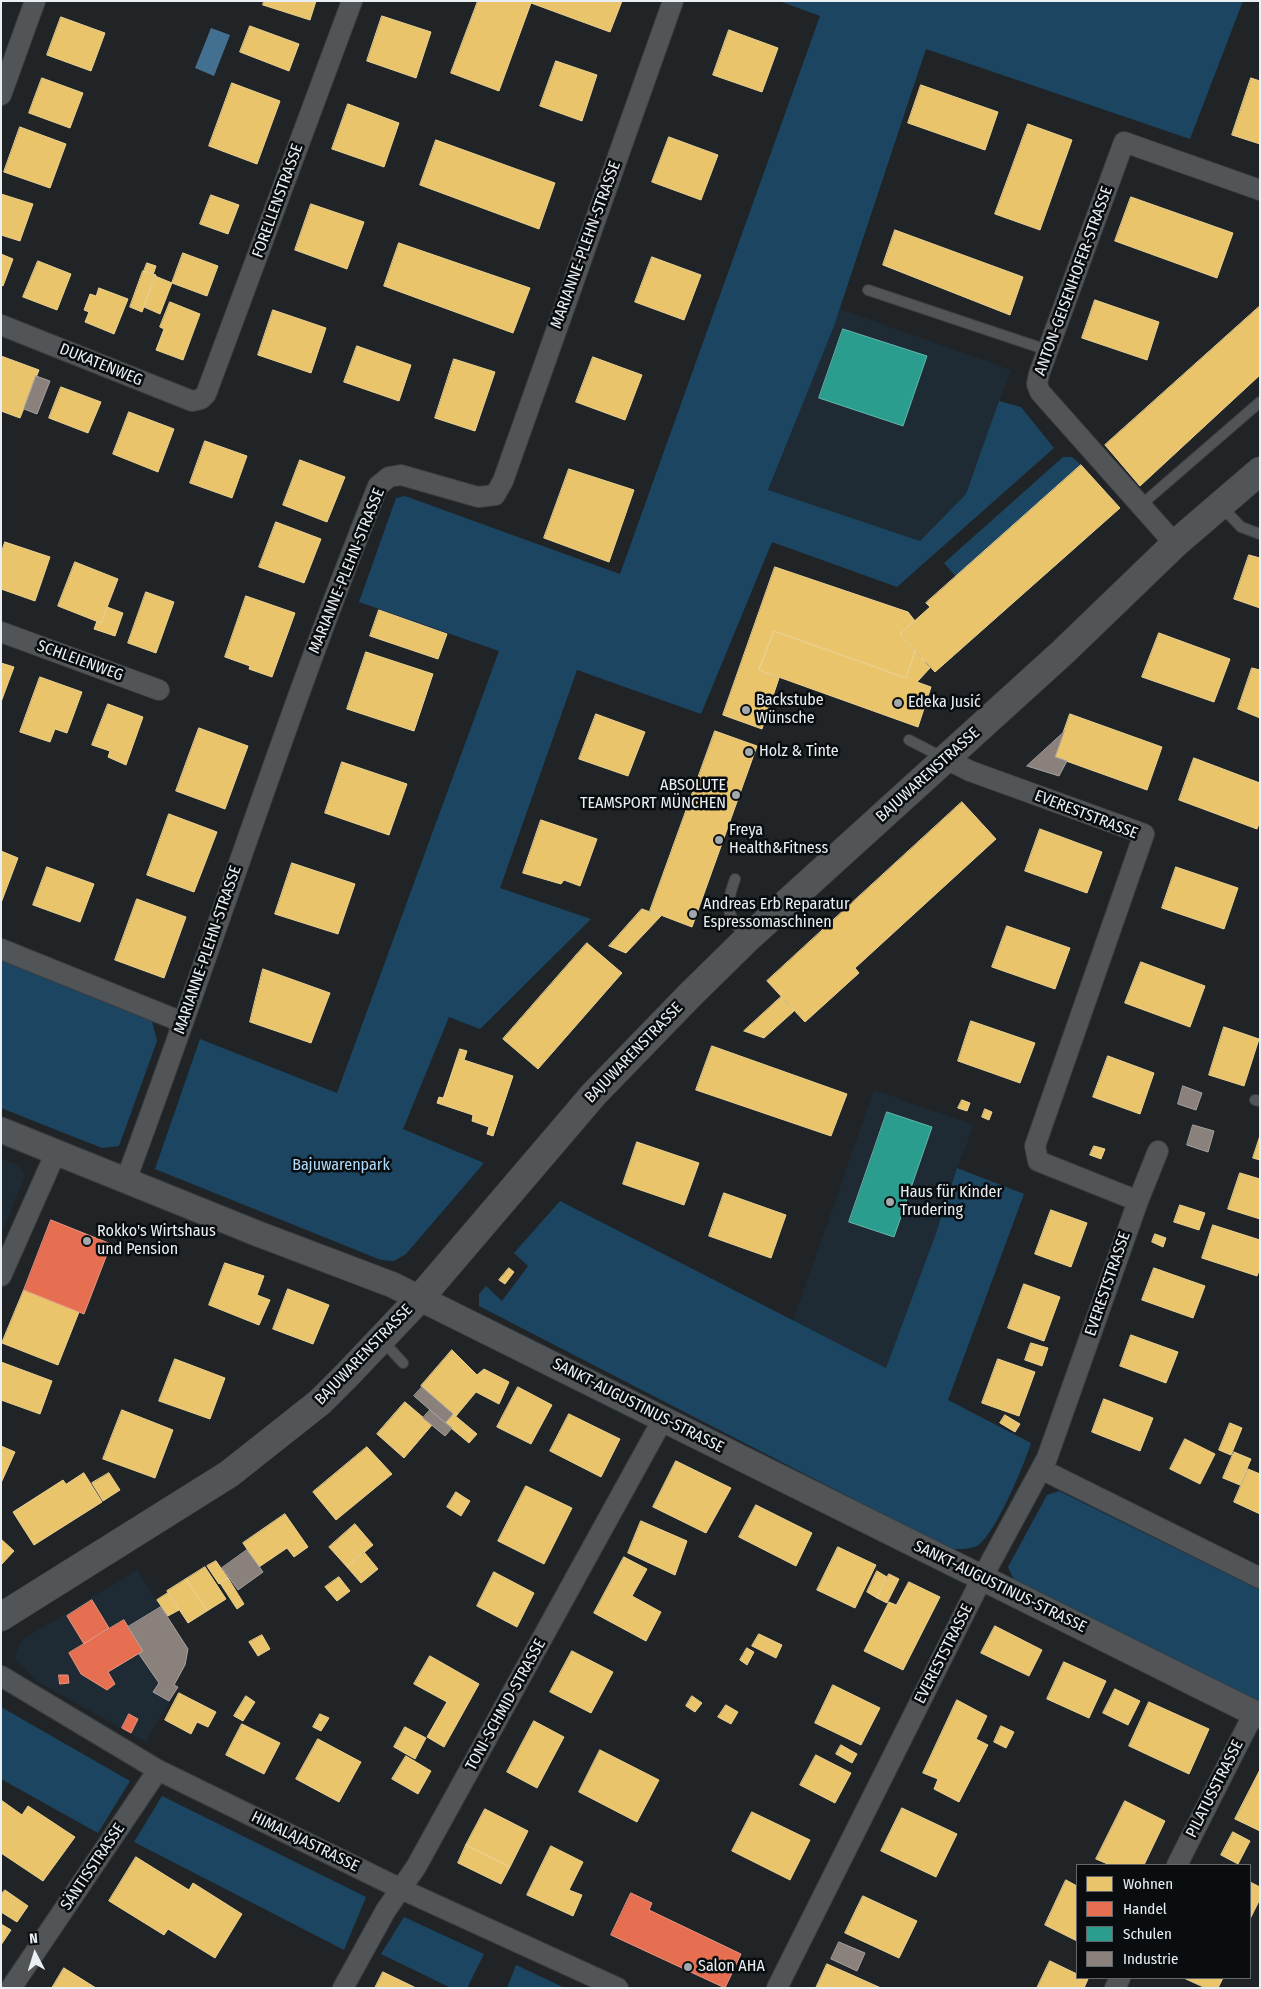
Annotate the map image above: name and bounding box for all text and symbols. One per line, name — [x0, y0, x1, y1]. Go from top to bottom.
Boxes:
street label: FORELLENSTRASSE — [249, 141, 307, 261]
street label: MARIANNE-PLEHN-STRASSE — [547, 159, 625, 331]
street label: ANTON-GEISENHOFER-STRASSE — [1031, 184, 1117, 378]
street label: DUKATENWEG — [57, 340, 145, 390]
street label: MARIANNE-PLEHN-STRASSE — [305, 486, 389, 656]
street label: SCHLEIENWEG — [34, 637, 126, 685]
place label: Backstube Wünsche — [756, 691, 824, 729]
place label: Edeka Jusić — [908, 693, 981, 713]
marker: Edeka Jusić — [892, 697, 904, 709]
marker: Backstube Wünsche — [740, 704, 752, 716]
street label: BAJUWARENSTRASSE — [872, 724, 984, 826]
place label: Holz & Tinte — [759, 742, 839, 762]
marker: Holz & Tinte — [743, 746, 755, 758]
place label: ABSOLUTE TEAMSPORT MÜNCHEN — [580, 776, 726, 814]
street label: EVERESTSTRASSE — [1032, 786, 1140, 844]
marker: ABSOLUTE TEAMSPORT MÜNCHEN — [730, 789, 742, 801]
place label: Freya Health&Fitness — [729, 821, 828, 859]
marker: Freya Health&Fitness — [713, 834, 725, 846]
street label: MARIANNE-PLEHN-STRASSE — [170, 863, 246, 1037]
place label: Andreas Erb Reparatur Espressomaschinen — [703, 895, 850, 933]
marker: Andreas Erb Reparatur Espressomaschinen — [687, 908, 699, 920]
street label: BAJUWARENSTRASSE — [581, 999, 687, 1107]
park label: Bajuwarenpark — [292, 1156, 390, 1176]
place label: Haus für Kinder Trudering — [900, 1183, 1002, 1221]
marker: Haus für Kinder Trudering — [884, 1196, 896, 1208]
place label: Rokko's Wirtshaus und Pension — [97, 1222, 216, 1260]
street label: EVERESTSTRASSE — [1081, 1229, 1135, 1339]
marker: Rokko's Wirtshaus und Pension — [81, 1235, 93, 1247]
street label: BAJUWARENSTRASSE — [311, 1301, 417, 1409]
street label: SANKT-AUGUSTINUS-STRASSE — [549, 1354, 727, 1458]
street label: SANKT-AUGUSTINUS-STRASSE — [911, 1537, 1089, 1637]
street label: EVERESTSTRASSE — [911, 1601, 977, 1707]
street label: TONI-SCHMID-STRASSE — [462, 1636, 550, 1774]
street label: PILATUSSTRASSE — [1182, 1737, 1248, 1841]
street label: HIMALAJASTRASSE — [248, 1808, 362, 1876]
street label: SÄNTISSTRASSE — [57, 1820, 129, 1914]
legend — [1076, 1864, 1251, 1979]
text: Wohnen — [1123, 1875, 1173, 1893]
text: Handel — [1123, 1900, 1167, 1918]
text: Schulen — [1123, 1925, 1172, 1943]
north arrow — [10, 1929, 60, 1979]
text: N — [29, 1930, 39, 1947]
text: Industrie — [1123, 1950, 1178, 1968]
place label: Salon AHA — [698, 1957, 765, 1977]
marker: Salon AHA — [682, 1961, 694, 1973]

